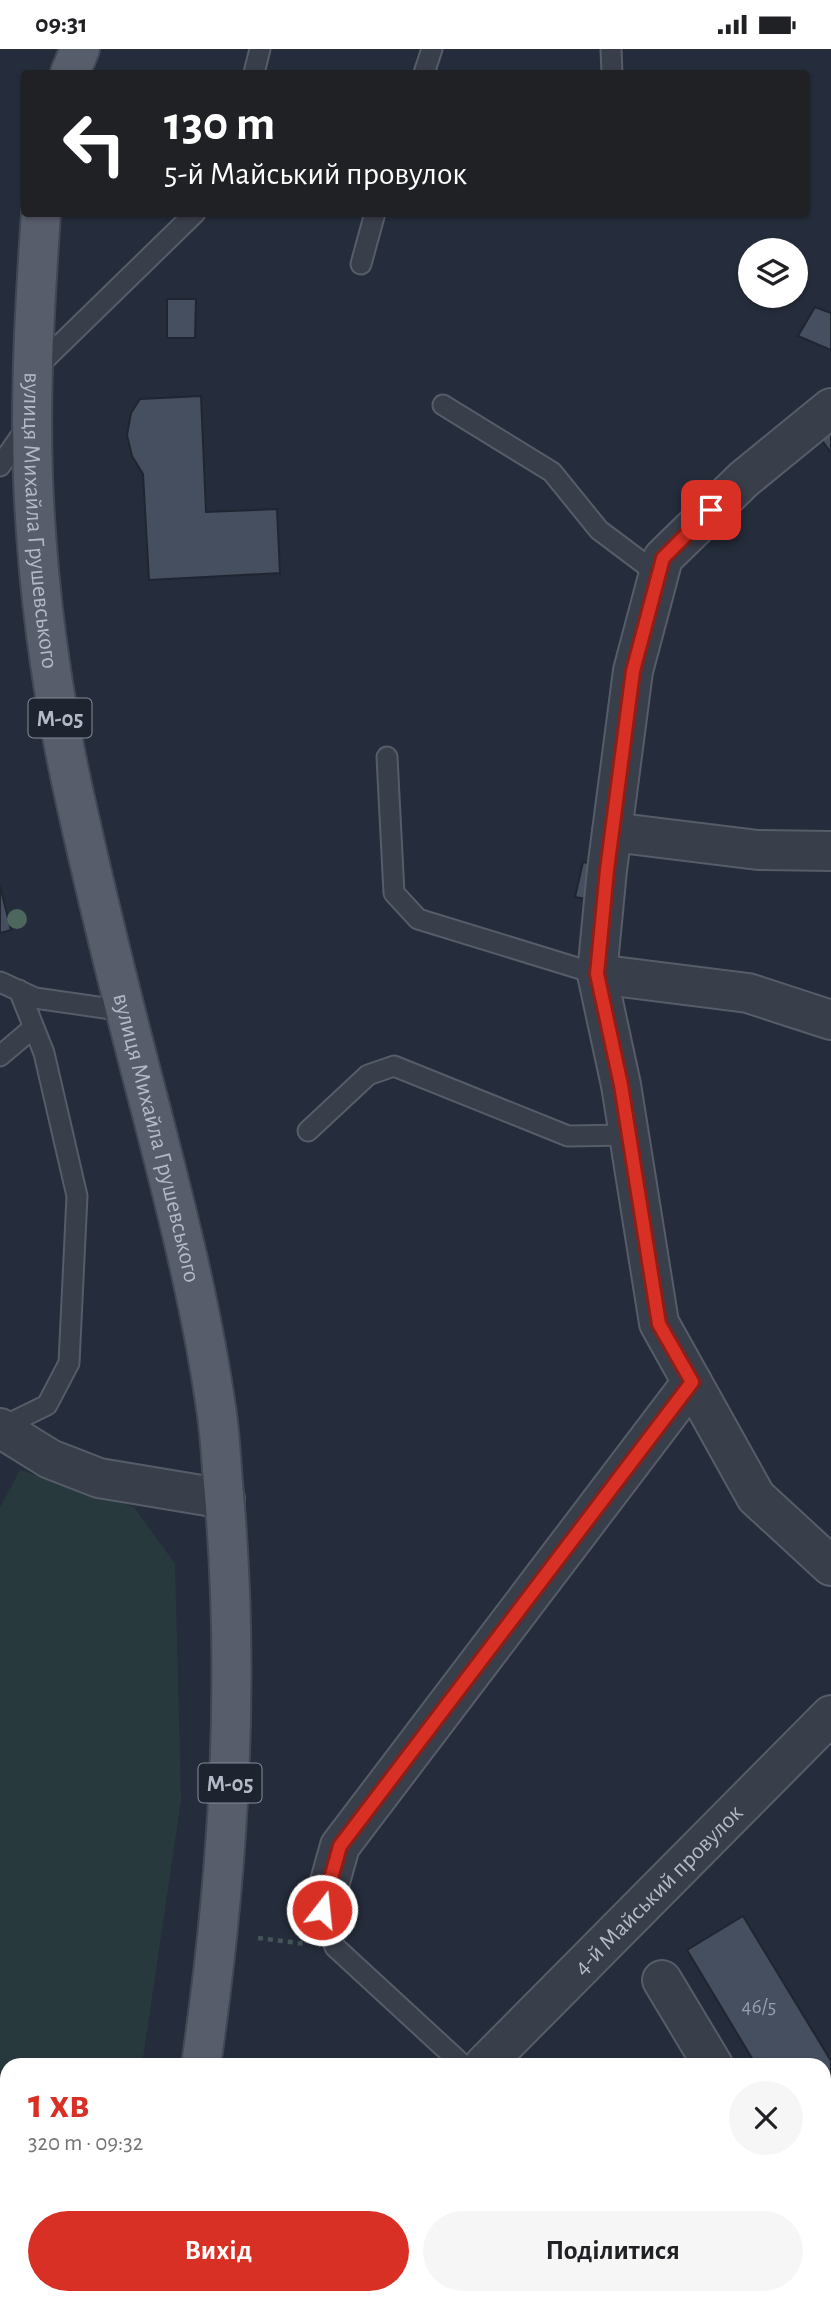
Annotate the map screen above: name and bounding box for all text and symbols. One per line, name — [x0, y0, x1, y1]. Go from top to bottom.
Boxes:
text: 09:31 — [35, 11, 88, 37]
icon: left — [49, 98, 140, 189]
text: 130 m — [164, 100, 275, 149]
text: 5-й Майський провулок — [164, 158, 467, 190]
map controls — [738, 238, 808, 308]
button: layers — [738, 238, 808, 308]
street label: вулиця Михайла Грушевського — [19, 372, 62, 670]
pin — [681, 480, 741, 540]
icon: arrive — [692, 491, 730, 529]
road number: М-05 — [28, 699, 92, 737]
street label: вулиця Михайла Грушевського — [109, 991, 204, 1285]
road number: М-05 — [198, 1763, 262, 1803]
street label: 4-й Майський провулок — [570, 1801, 748, 1980]
position arrow — [285, 1873, 359, 1947]
house number: 46/5 — [742, 1996, 776, 2017]
button: close — [729, 2081, 803, 2155]
text: 1 хв — [28, 2083, 90, 2125]
text: 320 m · 09:32 — [28, 2132, 143, 2155]
button: Вихід — [28, 2211, 409, 2291]
button: Поділитися — [423, 2211, 803, 2291]

